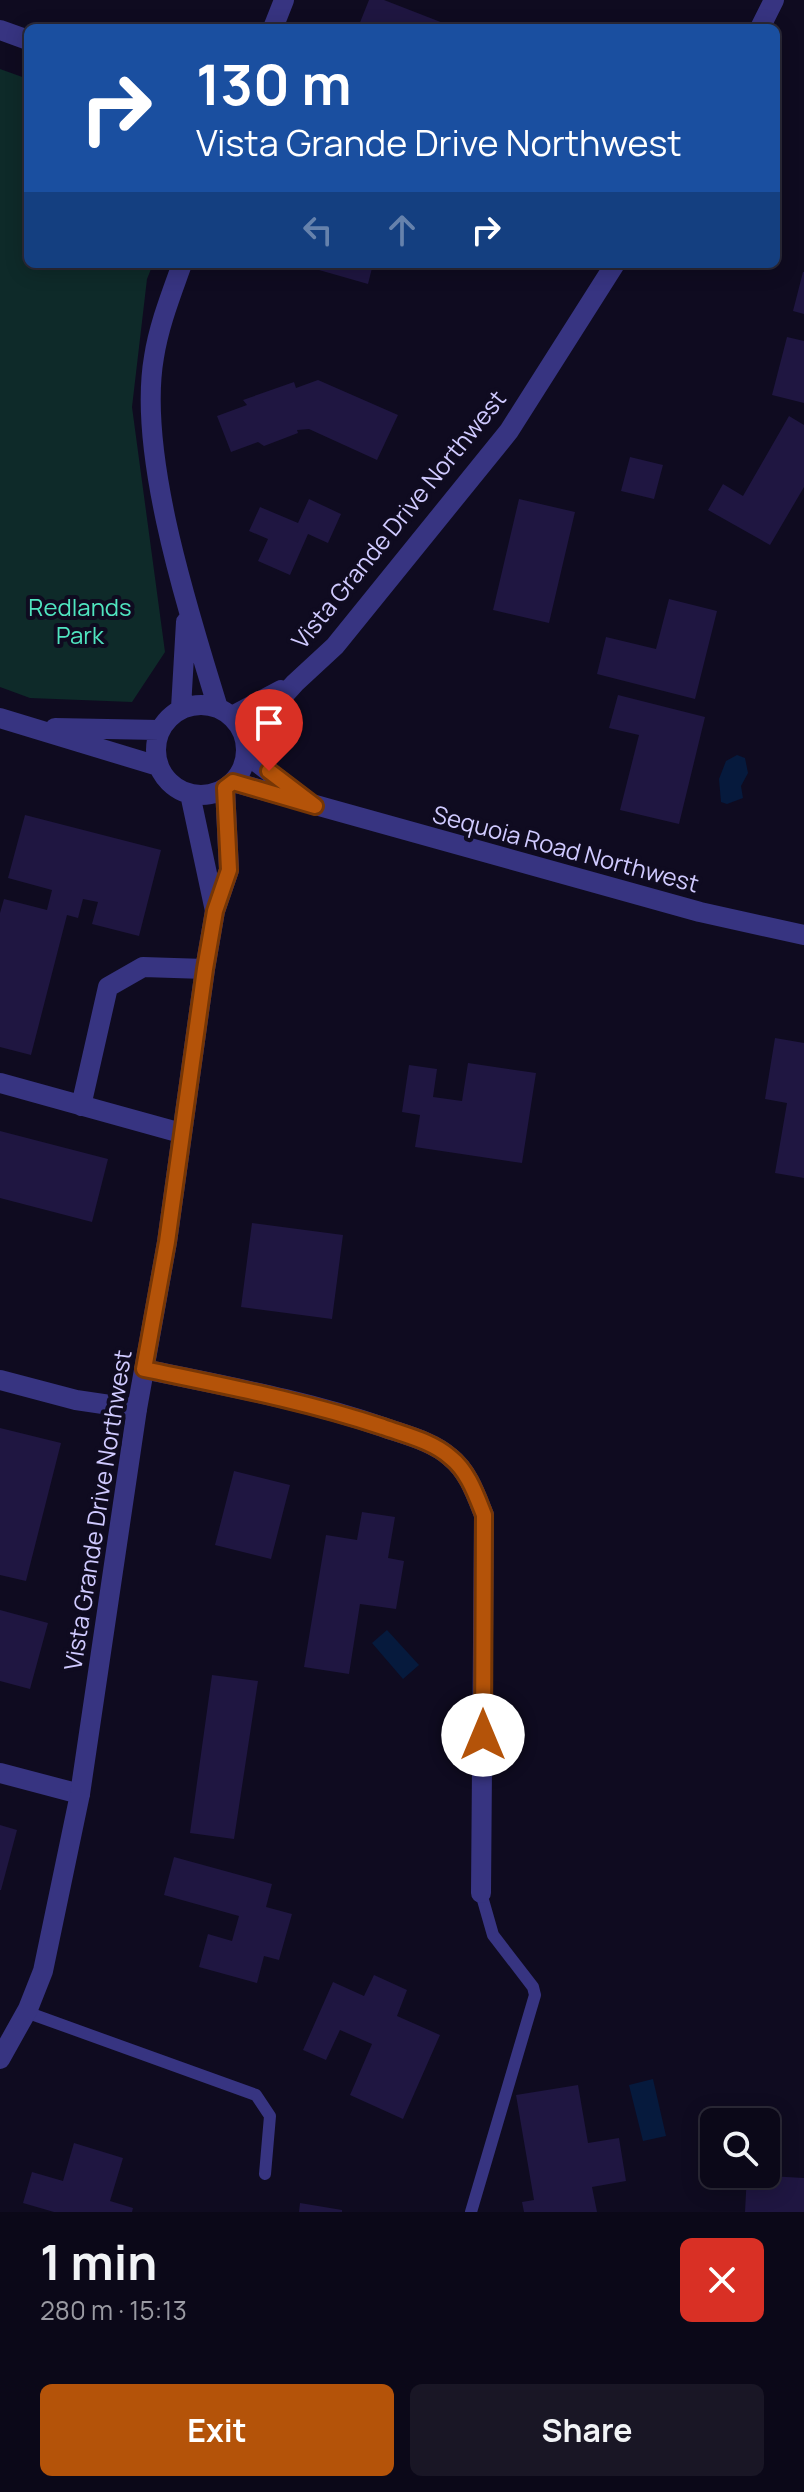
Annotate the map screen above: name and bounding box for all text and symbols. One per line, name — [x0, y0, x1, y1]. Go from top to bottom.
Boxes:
text: 130 m — [196, 45, 352, 122]
icon: right — [64, 56, 168, 160]
text: Vista Grande Drive Northwest — [196, 118, 682, 167]
icon: left — [296, 208, 340, 252]
icon: ahead — [380, 208, 424, 252]
icon: right — [464, 208, 508, 252]
street label: Vista Grande Drive Northwest — [283, 383, 513, 655]
park label: Redlands Park — [28, 590, 132, 651]
pin — [235, 689, 303, 771]
icon: arrive — [247, 701, 291, 745]
street label: Sequoia Road Northwest — [429, 797, 703, 899]
street label: Vista Grande Drive Northwest — [55, 1347, 139, 1673]
position arrow — [441, 1693, 525, 1777]
map controls — [700, 2108, 780, 2188]
button: search — [700, 2108, 780, 2188]
text: 1 min — [40, 2229, 157, 2294]
button: close — [680, 2238, 764, 2322]
text: 280 m · 15:13 — [40, 2292, 187, 2328]
button: Exit — [40, 2384, 394, 2476]
button: Share — [410, 2384, 764, 2476]

